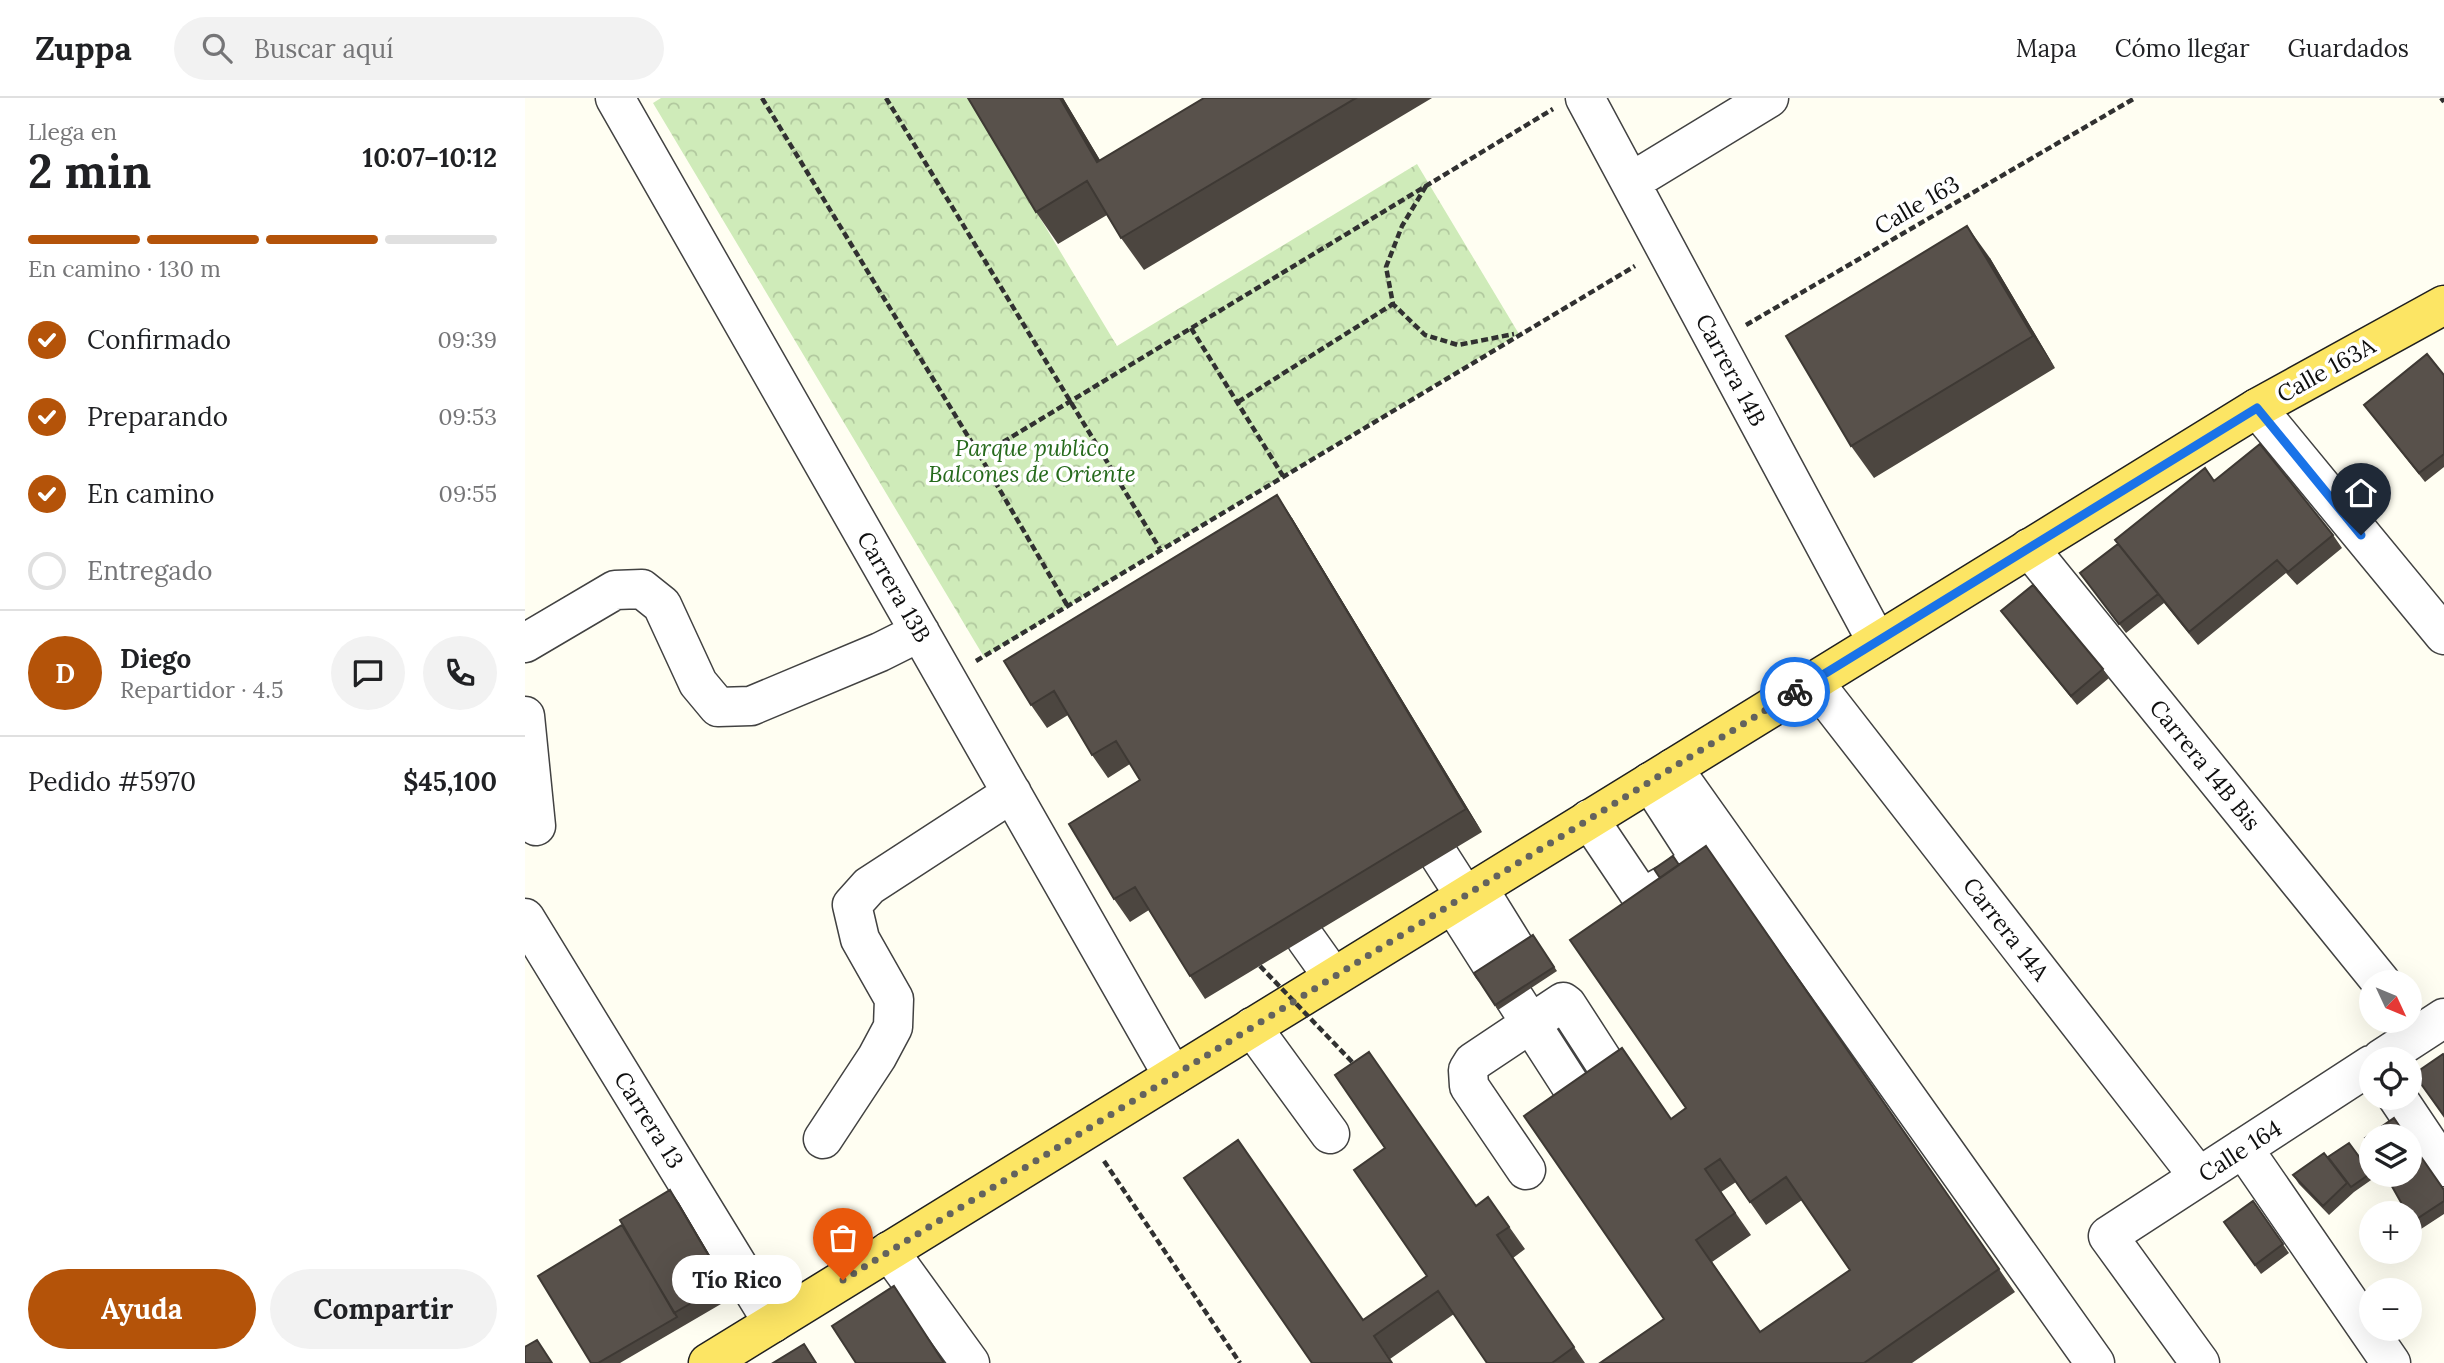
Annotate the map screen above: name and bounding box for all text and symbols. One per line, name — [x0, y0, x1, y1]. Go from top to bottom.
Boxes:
search box — [174, 17, 664, 80]
text: Zuppa — [35, 27, 132, 69]
icon: search — [198, 29, 236, 67]
text: Buscar aquí — [254, 32, 394, 65]
text: Mapa — [2016, 33, 2077, 64]
text: Cómo llegar — [2115, 33, 2250, 64]
text: Guardados — [2288, 33, 2409, 64]
text: Llega en — [28, 117, 117, 146]
text: 10:07–10:12 — [363, 141, 497, 174]
text: 2 min — [28, 142, 151, 201]
street label: Calle 163 — [1869, 169, 1964, 240]
text: En camino · 130 m — [28, 254, 221, 283]
street label: Carrera 14B — [1690, 309, 1773, 431]
icon: check — [28, 321, 66, 359]
text: Confirmado — [87, 323, 231, 356]
text: 09:39 — [438, 325, 497, 354]
street label: Calle 163A — [2272, 330, 2380, 408]
icon: check — [28, 398, 66, 436]
text: Preparando — [87, 400, 228, 433]
text: 09:53 — [438, 402, 497, 431]
park label: Parque publico Balcones de Oriente — [928, 433, 1136, 488]
pin — [2331, 463, 2391, 535]
icon: home — [2342, 474, 2380, 512]
icon: check — [28, 475, 66, 513]
text: En camino — [87, 477, 215, 510]
text: 09:55 — [439, 479, 497, 508]
street label: Carrera 13B — [851, 526, 938, 647]
text: Entregado — [87, 554, 213, 587]
button: chat — [331, 636, 405, 710]
button: phone — [423, 636, 497, 710]
text: Diego — [120, 642, 191, 675]
text: D — [55, 657, 75, 690]
courier — [1760, 657, 1830, 727]
icon: bike — [1776, 673, 1814, 711]
text: Repartidor · 4.5 — [120, 675, 284, 704]
street label: Carrera 14B Bis — [2144, 693, 2267, 836]
text: Pedido #5970 — [28, 765, 196, 798]
text: $45,100 — [403, 765, 497, 798]
street label: Carrera 14A — [1957, 871, 2056, 987]
north arrow — [2359, 970, 2422, 1032]
map controls — [2359, 970, 2422, 1341]
button: locate — [2359, 1047, 2422, 1110]
street label: Carrera 13 — [608, 1066, 691, 1174]
street label: Calle 164 — [2193, 1113, 2287, 1188]
button: layers — [2359, 1124, 2422, 1187]
button: + — [2359, 1201, 2422, 1264]
pin — [813, 1208, 873, 1280]
icon: bag — [824, 1219, 862, 1257]
callout: Tío Rico — [671, 1256, 801, 1304]
text: Tío Rico — [692, 1265, 782, 1294]
button: Ayuda — [28, 1269, 256, 1349]
button: Compartir — [270, 1269, 497, 1349]
button: − — [2359, 1278, 2422, 1341]

